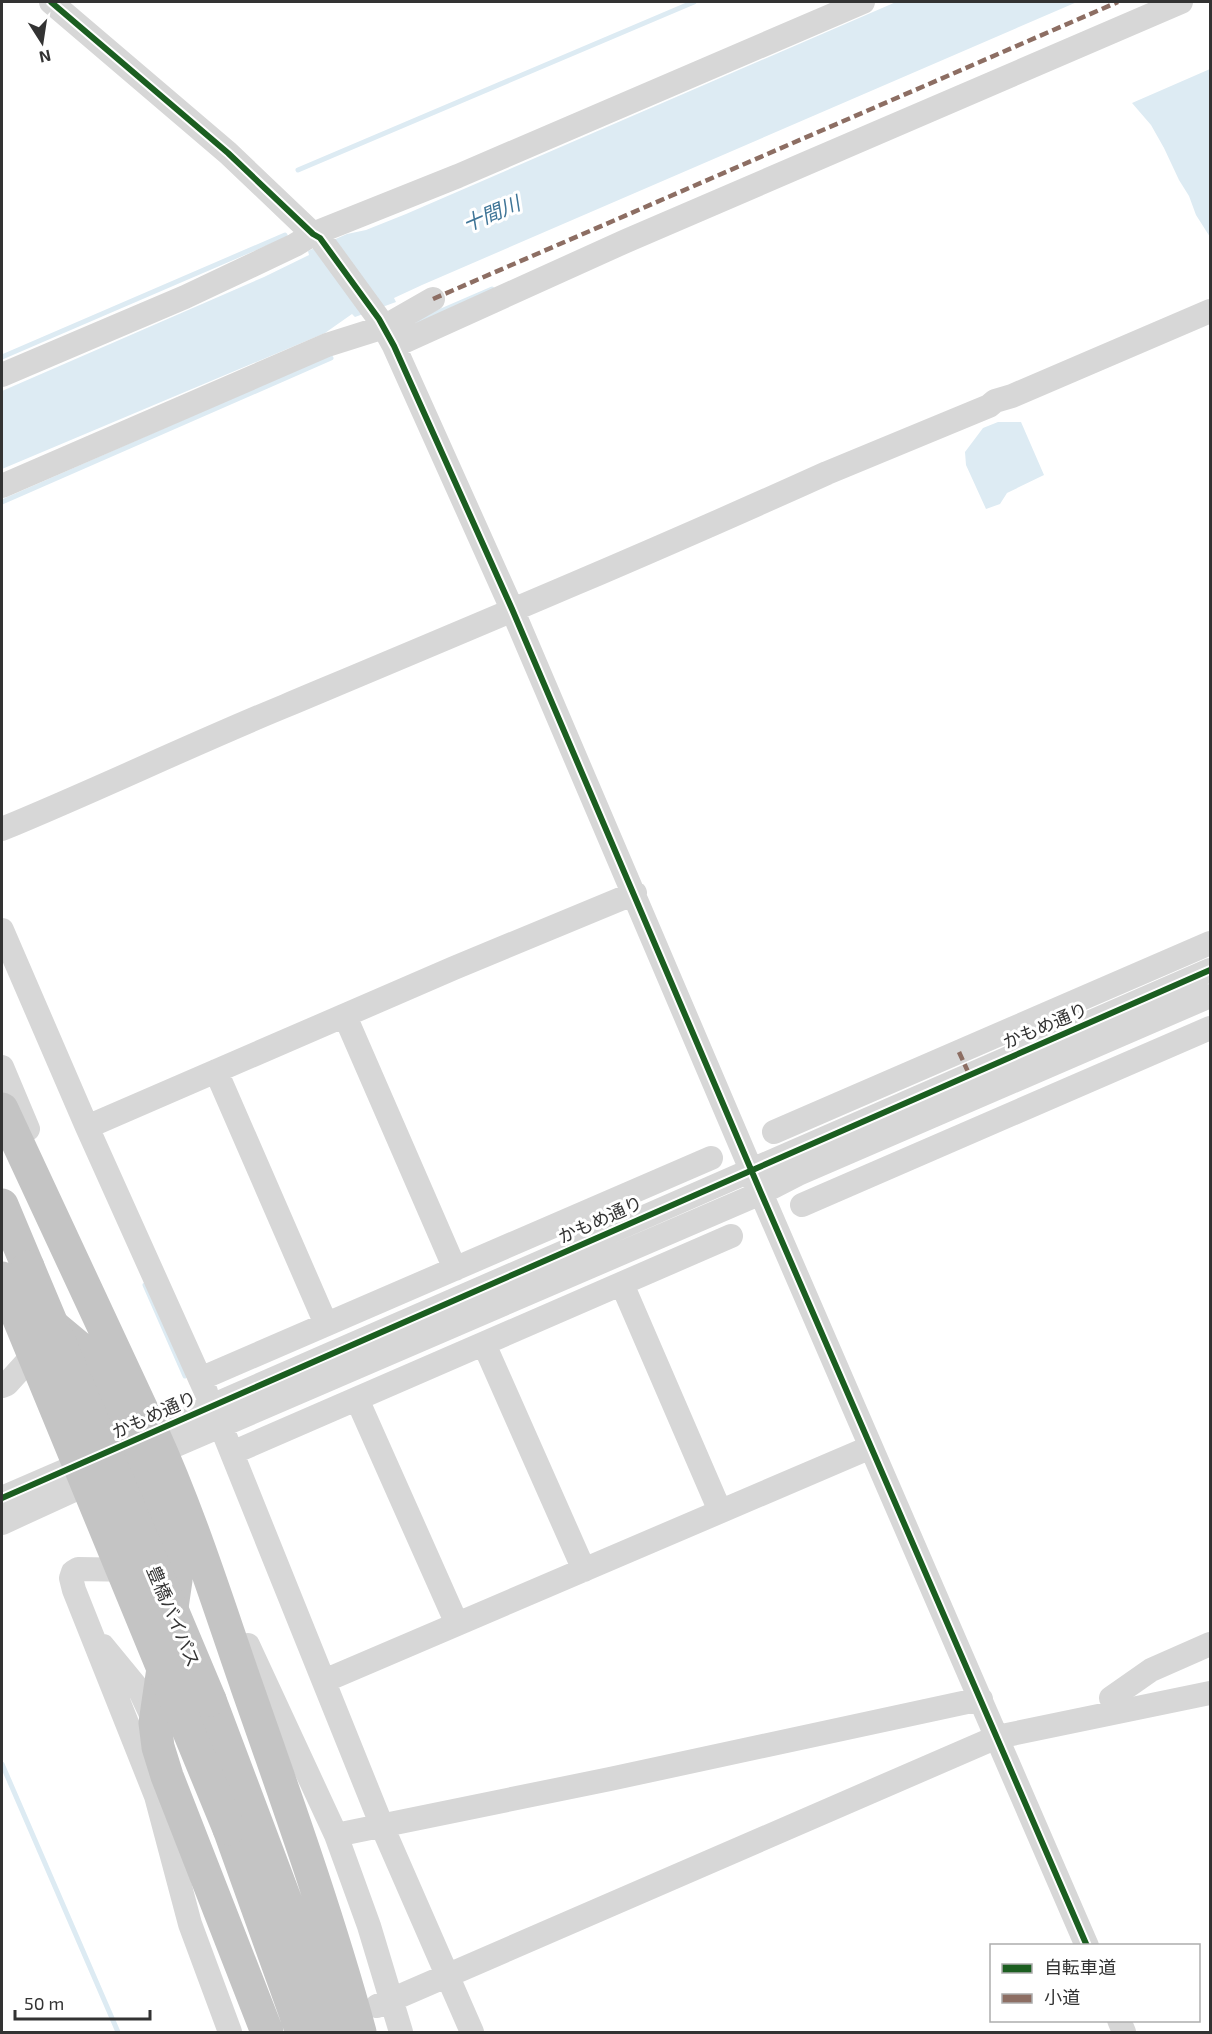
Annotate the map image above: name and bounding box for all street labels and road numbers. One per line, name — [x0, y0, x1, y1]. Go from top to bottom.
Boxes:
street label: かもめ通り — [999, 997, 1091, 1053]
street label: かもめ通り — [554, 1191, 646, 1247]
street label: かもめ通り — [108, 1386, 200, 1442]
street label: 豊橋バイパス — [143, 1562, 205, 1670]

